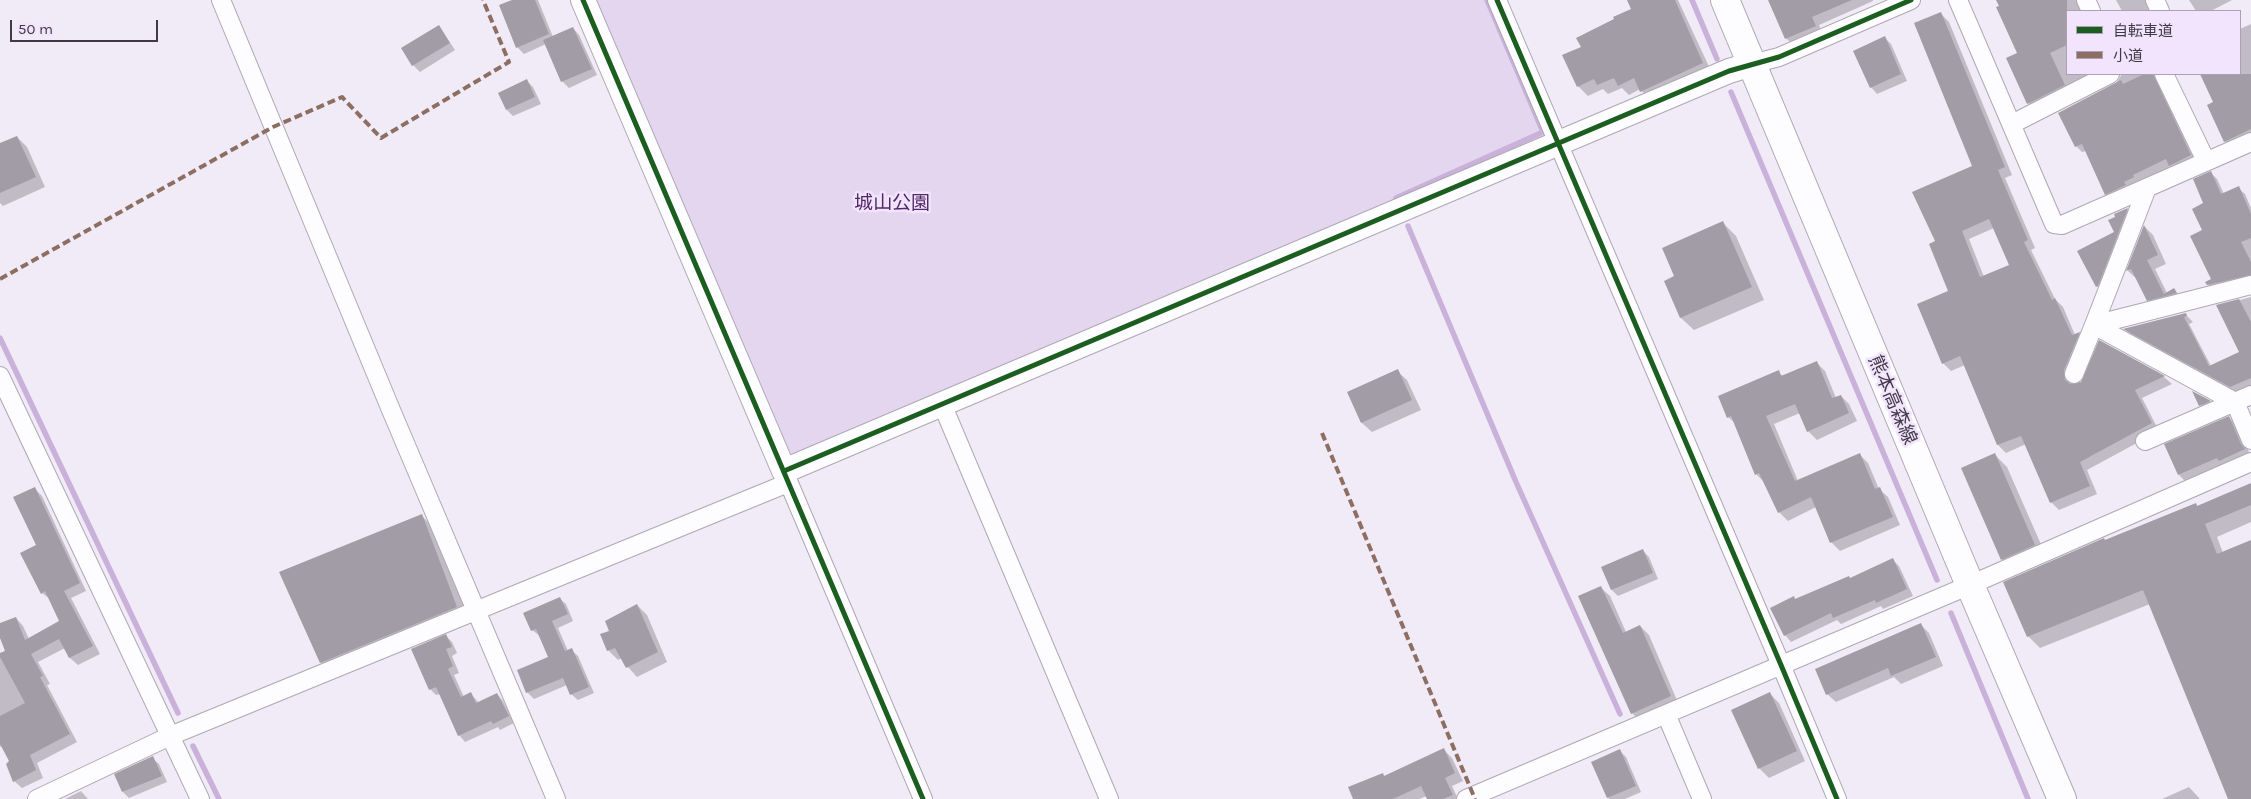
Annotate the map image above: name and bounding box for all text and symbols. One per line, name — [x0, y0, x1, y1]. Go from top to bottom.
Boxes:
scale bar — [12, 10, 160, 42]
legend — [2066, 10, 2241, 75]
text: 50 m — [18, 20, 53, 38]
text: 自転車道 — [2113, 22, 2173, 40]
text: 小道 — [2113, 47, 2143, 65]
park label: 城山公園 — [854, 193, 930, 215]
street label: 熊本高森線 — [1863, 352, 1921, 448]

